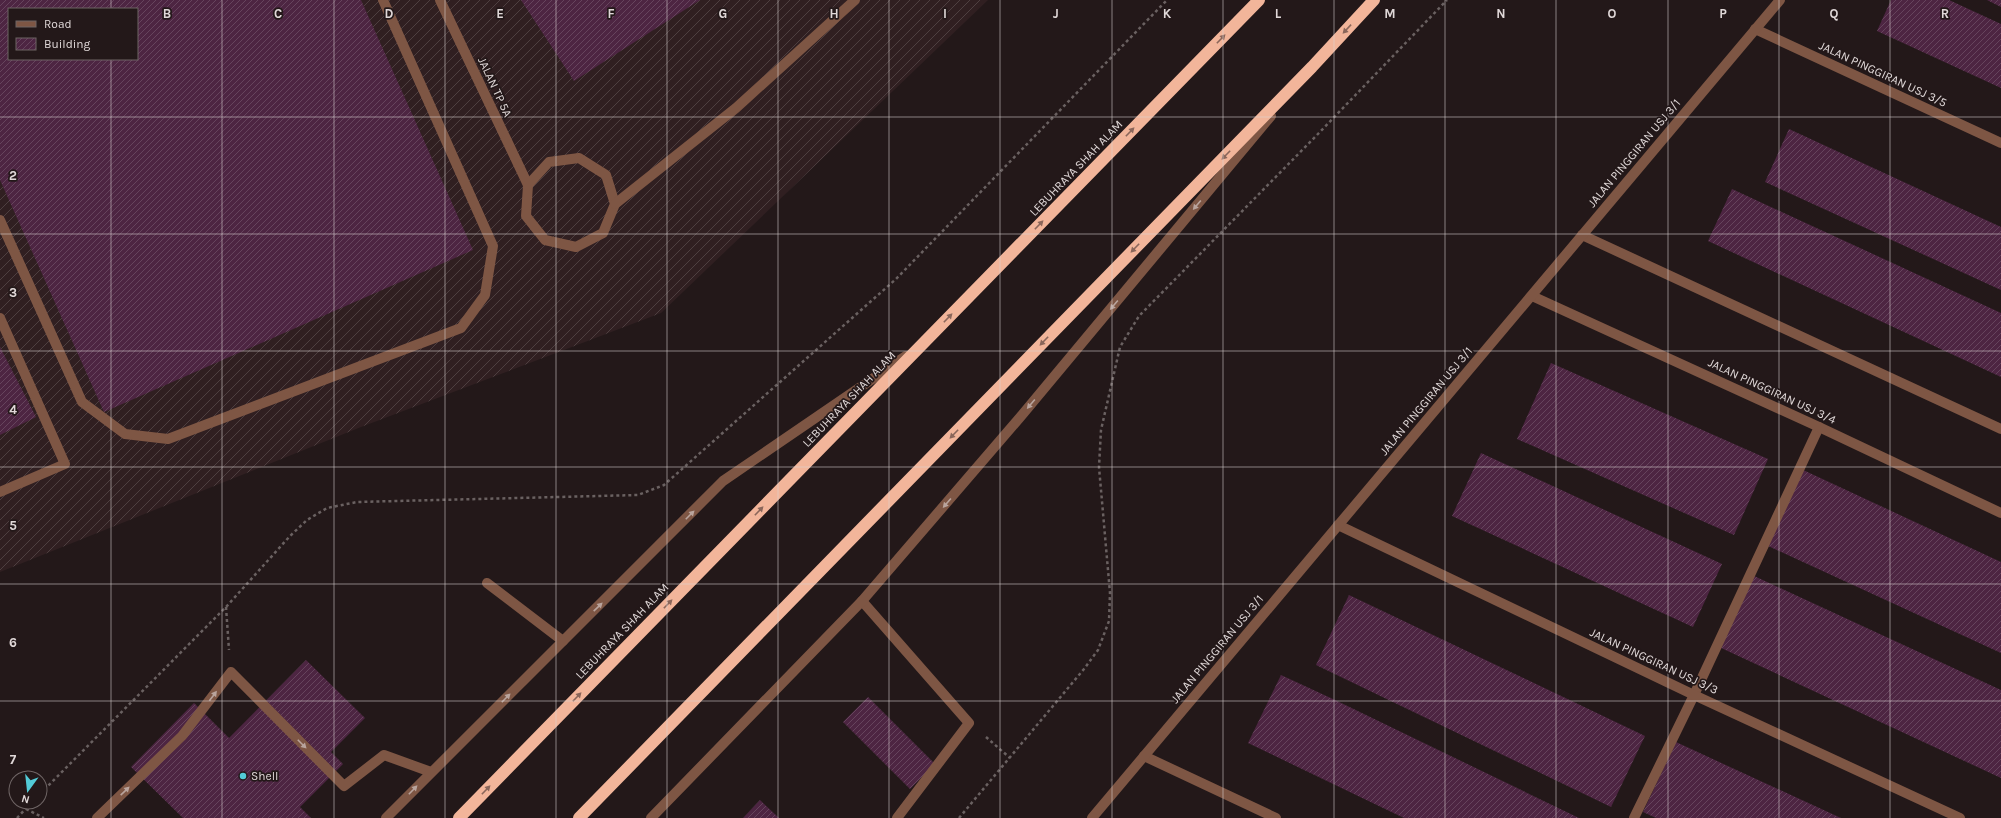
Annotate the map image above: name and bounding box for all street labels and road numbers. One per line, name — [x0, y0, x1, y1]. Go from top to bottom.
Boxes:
street label: JALAN PINGGIRAN USJ 3/5 — [1817, 38, 1949, 110]
street label: JALAN TP 5A — [475, 55, 515, 119]
street label: JALAN PINGGIRAN USJ 3/1 — [1585, 96, 1683, 210]
street label: LEBUHRAYA SHAH ALAM — [1027, 117, 1125, 219]
street label: JALAN PINGGIRAN USJ 3/1 — [1377, 344, 1475, 458]
street label: LEBUHRAYA SHAH ALAM — [800, 348, 898, 450]
street label: JALAN PINGGIRAN USJ 3/4 — [1706, 355, 1838, 427]
street label: LEBUHRAYA SHAH ALAM — [573, 580, 671, 682]
street label: JALAN PINGGIRAN USJ 3/1 — [1168, 592, 1266, 706]
street label: JALAN PINGGIRAN USJ 3/3 — [1588, 625, 1720, 697]

